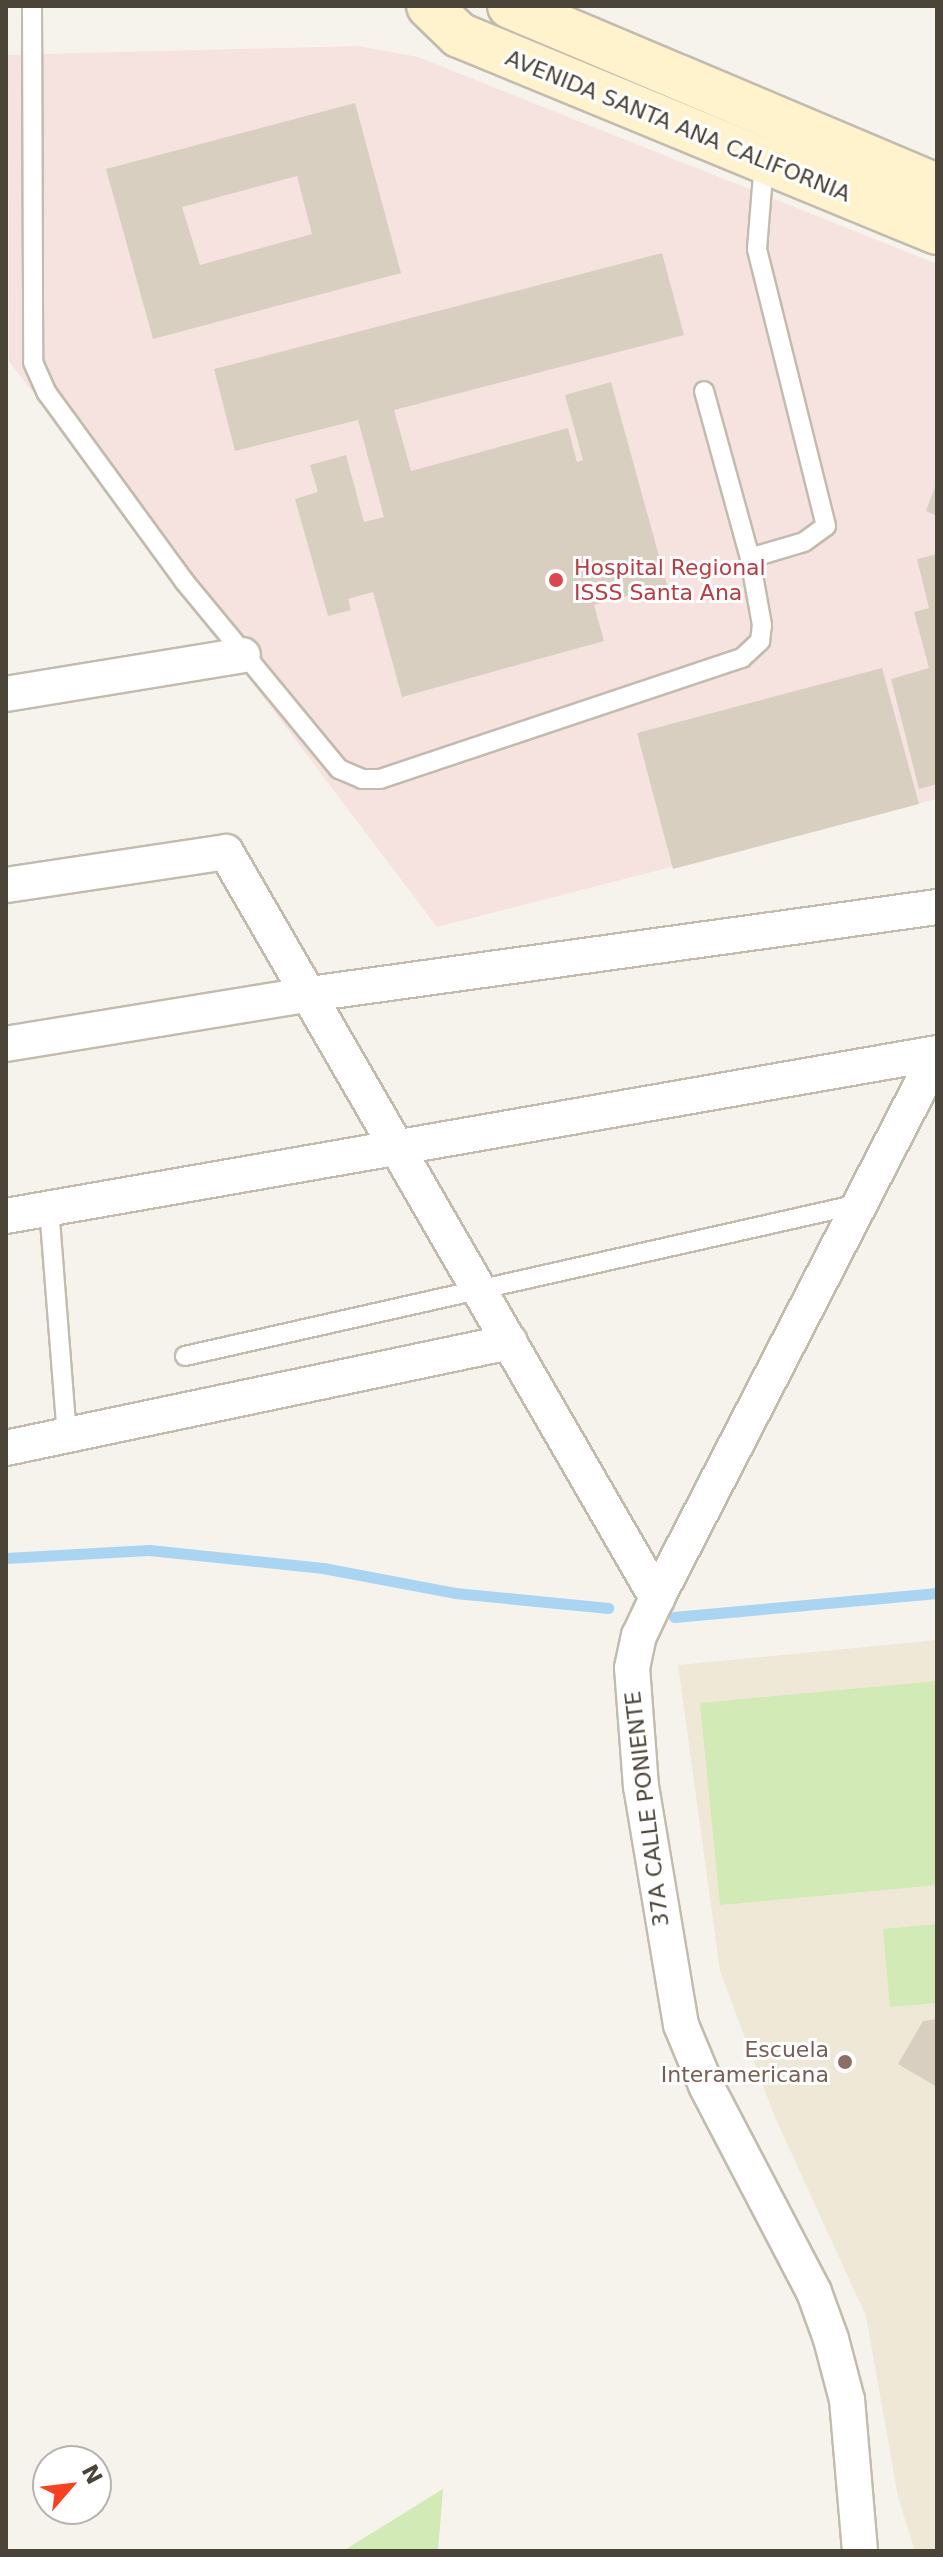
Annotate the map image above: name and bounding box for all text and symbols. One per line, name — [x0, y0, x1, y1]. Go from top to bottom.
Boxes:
street label: AVENIDA SANTA ANA CALIFORNIA — [502, 45, 854, 207]
place label: Hospital Regional ISSS Santa Ana — [574, 554, 766, 606]
marker: Hospital Regional ISSS Santa Ana — [545, 569, 567, 591]
street label: 37A CALLE PONIENTE — [619, 1690, 675, 1928]
place label: Escuela Interamericana — [661, 2036, 829, 2088]
marker: Escuela Interamericana — [836, 2053, 854, 2071]
north arrow — [32, 2445, 112, 2525]
text: N — [77, 2460, 107, 2488]

